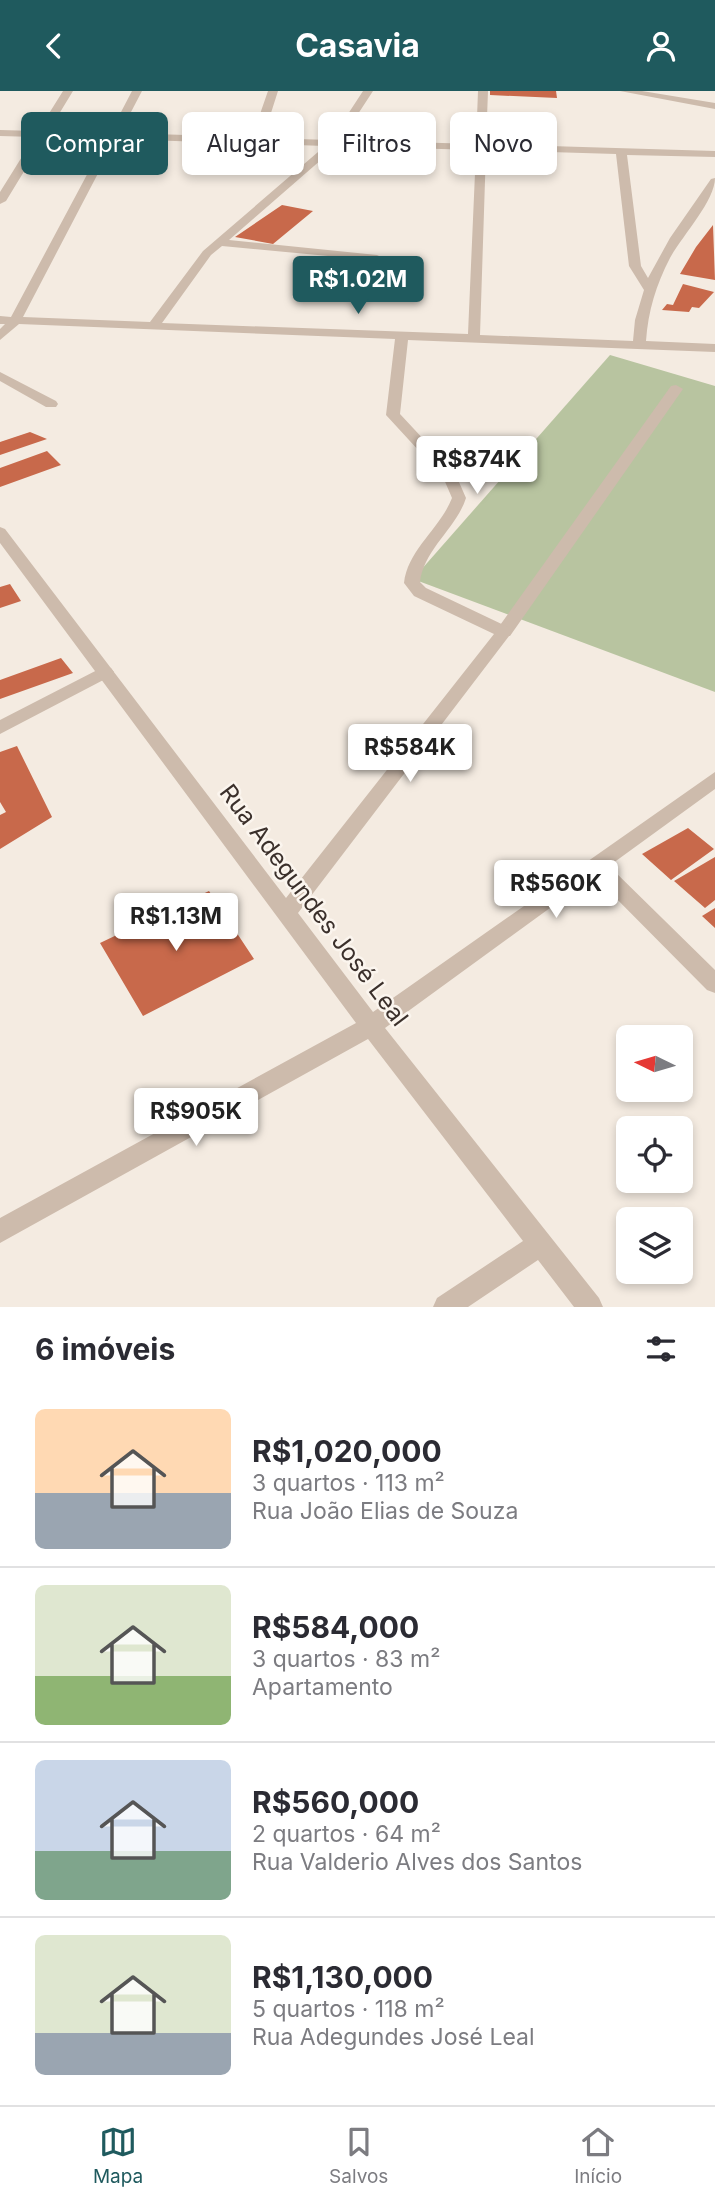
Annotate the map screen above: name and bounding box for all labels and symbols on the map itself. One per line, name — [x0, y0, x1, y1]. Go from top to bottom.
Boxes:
pin: R$1.02M — [293, 257, 423, 316]
pin: R$874K — [420, 437, 534, 496]
pin: R$584K — [353, 725, 467, 784]
street label: Rua Adegundes José Leal — [214, 779, 414, 1031]
pin: R$560K — [499, 861, 613, 920]
pin: R$1.13M — [111, 893, 241, 953]
north arrow — [616, 1025, 693, 1103]
pin: R$905K — [139, 1089, 253, 1148]

